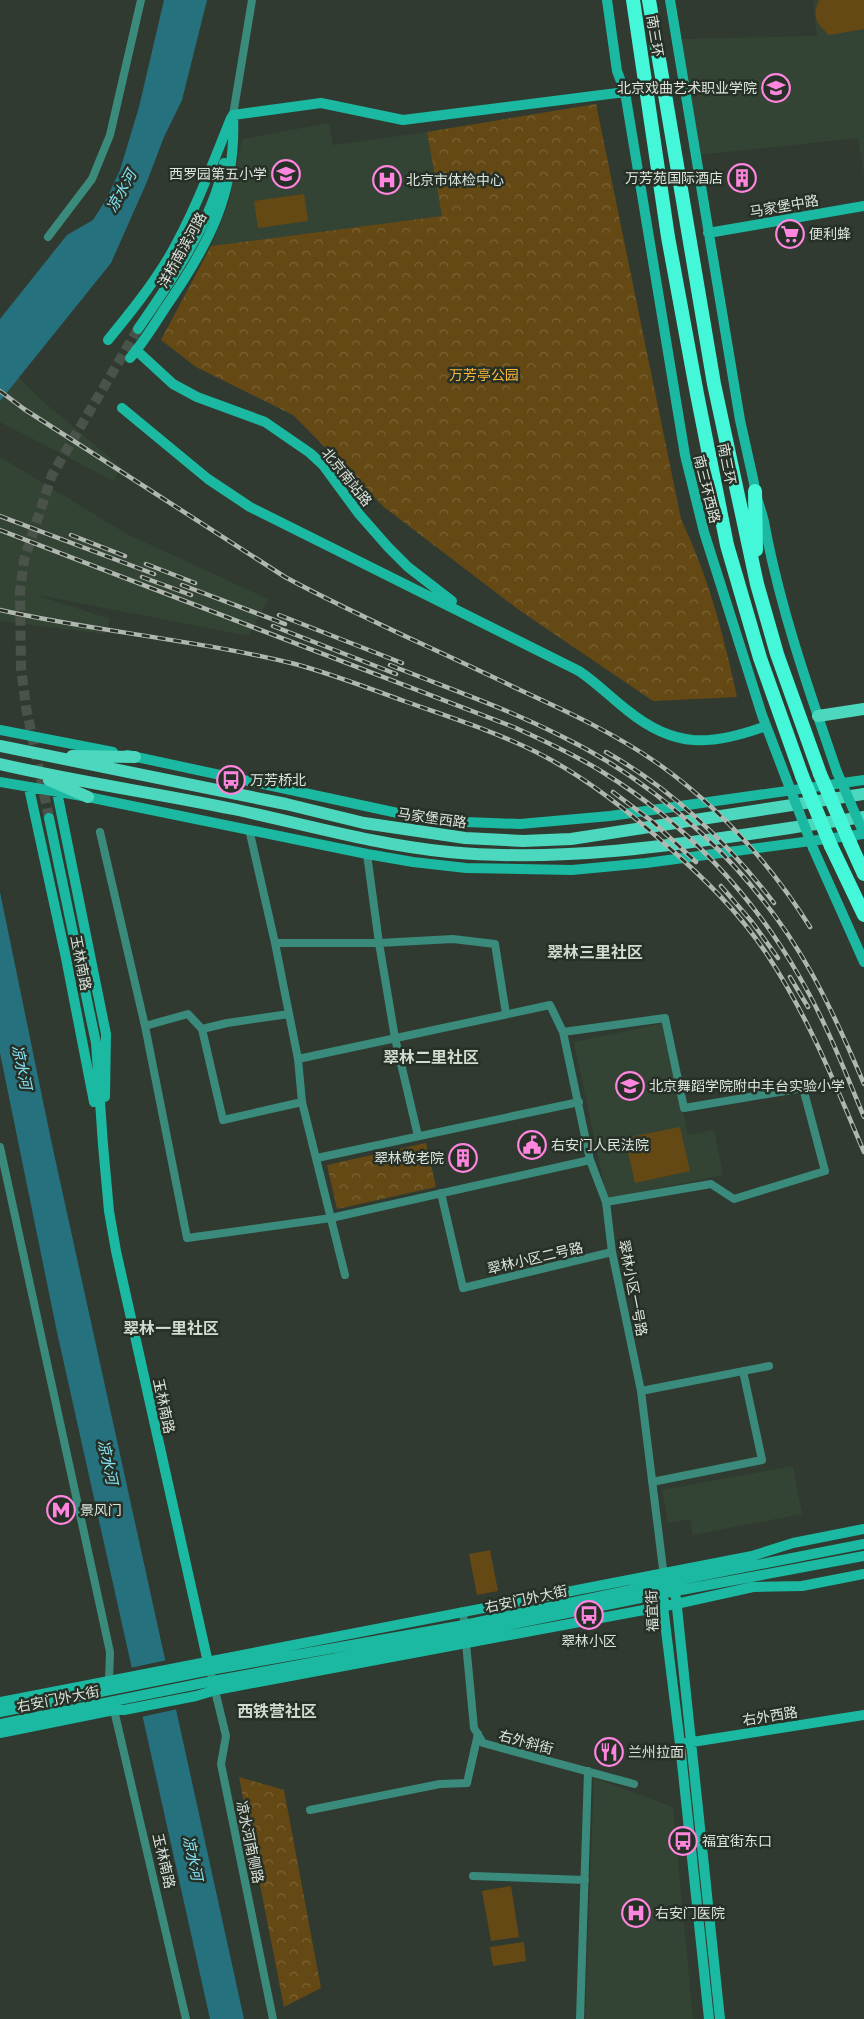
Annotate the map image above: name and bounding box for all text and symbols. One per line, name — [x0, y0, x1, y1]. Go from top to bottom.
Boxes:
street label: 南三环 — [644, 14, 666, 58]
school or university icon: 北京戏曲艺术职业学院 — [761, 73, 791, 103]
place label: 北京戏曲艺术职业学院 — [617, 80, 757, 96]
school or university icon: 西罗园第五小学 — [271, 159, 301, 189]
building icon: 万芳苑国际酒店 — [727, 163, 757, 193]
water label: 凉水河 — [103, 165, 141, 215]
hospital icon: 北京市体检中心 — [372, 165, 402, 195]
place label: 西罗园第五小学 — [169, 166, 267, 182]
place label: 万芳苑国际酒店 — [625, 170, 723, 186]
place label: 北京市体检中心 — [406, 172, 504, 188]
street label: 马家堡中路 — [748, 192, 820, 220]
street label: 洋桥南滨河路 — [155, 209, 209, 291]
supermarket icon: 便利蜂 — [775, 219, 805, 249]
place label: 便利蜂 — [809, 226, 851, 242]
park label: 万芳亭公园 — [449, 367, 519, 383]
street label: 南三环 — [715, 442, 739, 486]
street label: 北京南站路 — [319, 445, 375, 509]
street label: 南三环西路 — [691, 453, 723, 525]
bus stop icon: 万芳桥北 — [216, 765, 246, 795]
place label: 万芳桥北 — [250, 772, 306, 788]
street label: 马家堡西路 — [396, 805, 468, 831]
street label: 玉林南路 — [68, 934, 94, 992]
district label: 翠林三里社区 — [547, 943, 643, 962]
water label: 凉水河 — [9, 1043, 36, 1094]
district label: 翠林二里社区 — [383, 1048, 479, 1067]
school or university icon: 北京舞蹈学院附中丰台实验小学 — [615, 1071, 645, 1101]
place label: 北京舞蹈学院附中丰台实验小学 — [649, 1078, 845, 1094]
public building icon: 右安门人民法院 — [517, 1130, 547, 1160]
place label: 右安门人民法院 — [551, 1137, 649, 1153]
building icon: 翠林敬老院 — [448, 1143, 478, 1173]
place label: 翠林敬老院 — [374, 1150, 444, 1166]
street label: 翠林小区一号路 — [616, 1238, 650, 1338]
street label: 翠林小区二号路 — [485, 1239, 585, 1277]
district label: 翠林一里社区 — [123, 1319, 219, 1338]
street label: 玉林南路 — [150, 1377, 178, 1435]
water label: 凉水河 — [95, 1438, 122, 1489]
metro station icon: 景风门 — [46, 1495, 76, 1525]
place label: 景风门 — [80, 1502, 122, 1518]
street label: 右安门外大街 — [483, 1582, 569, 1616]
street label: 福宜街 — [643, 1590, 661, 1632]
bus stop icon: 翠林小区 — [574, 1600, 604, 1630]
place label: 翠林小区 — [561, 1633, 617, 1649]
street label: 右安门外大街 — [15, 1683, 101, 1715]
district label: 西铁营社区 — [237, 1702, 317, 1721]
street label: 右外西路 — [741, 1704, 799, 1728]
street label: 右外斜街 — [497, 1727, 555, 1757]
restaurant icon: 兰州拉面 — [594, 1737, 624, 1767]
place label: 兰州拉面 — [628, 1744, 684, 1760]
street label: 凉水河南侧路 — [233, 1799, 267, 1885]
bus stop icon: 福宜街东口 — [668, 1826, 698, 1856]
street label: 玉林南路 — [150, 1832, 178, 1890]
place label: 福宜街东口 — [702, 1833, 772, 1849]
water label: 凉水河 — [180, 1834, 207, 1885]
hospital icon: 右安门医院 — [621, 1898, 651, 1928]
place label: 右安门医院 — [655, 1905, 725, 1921]

